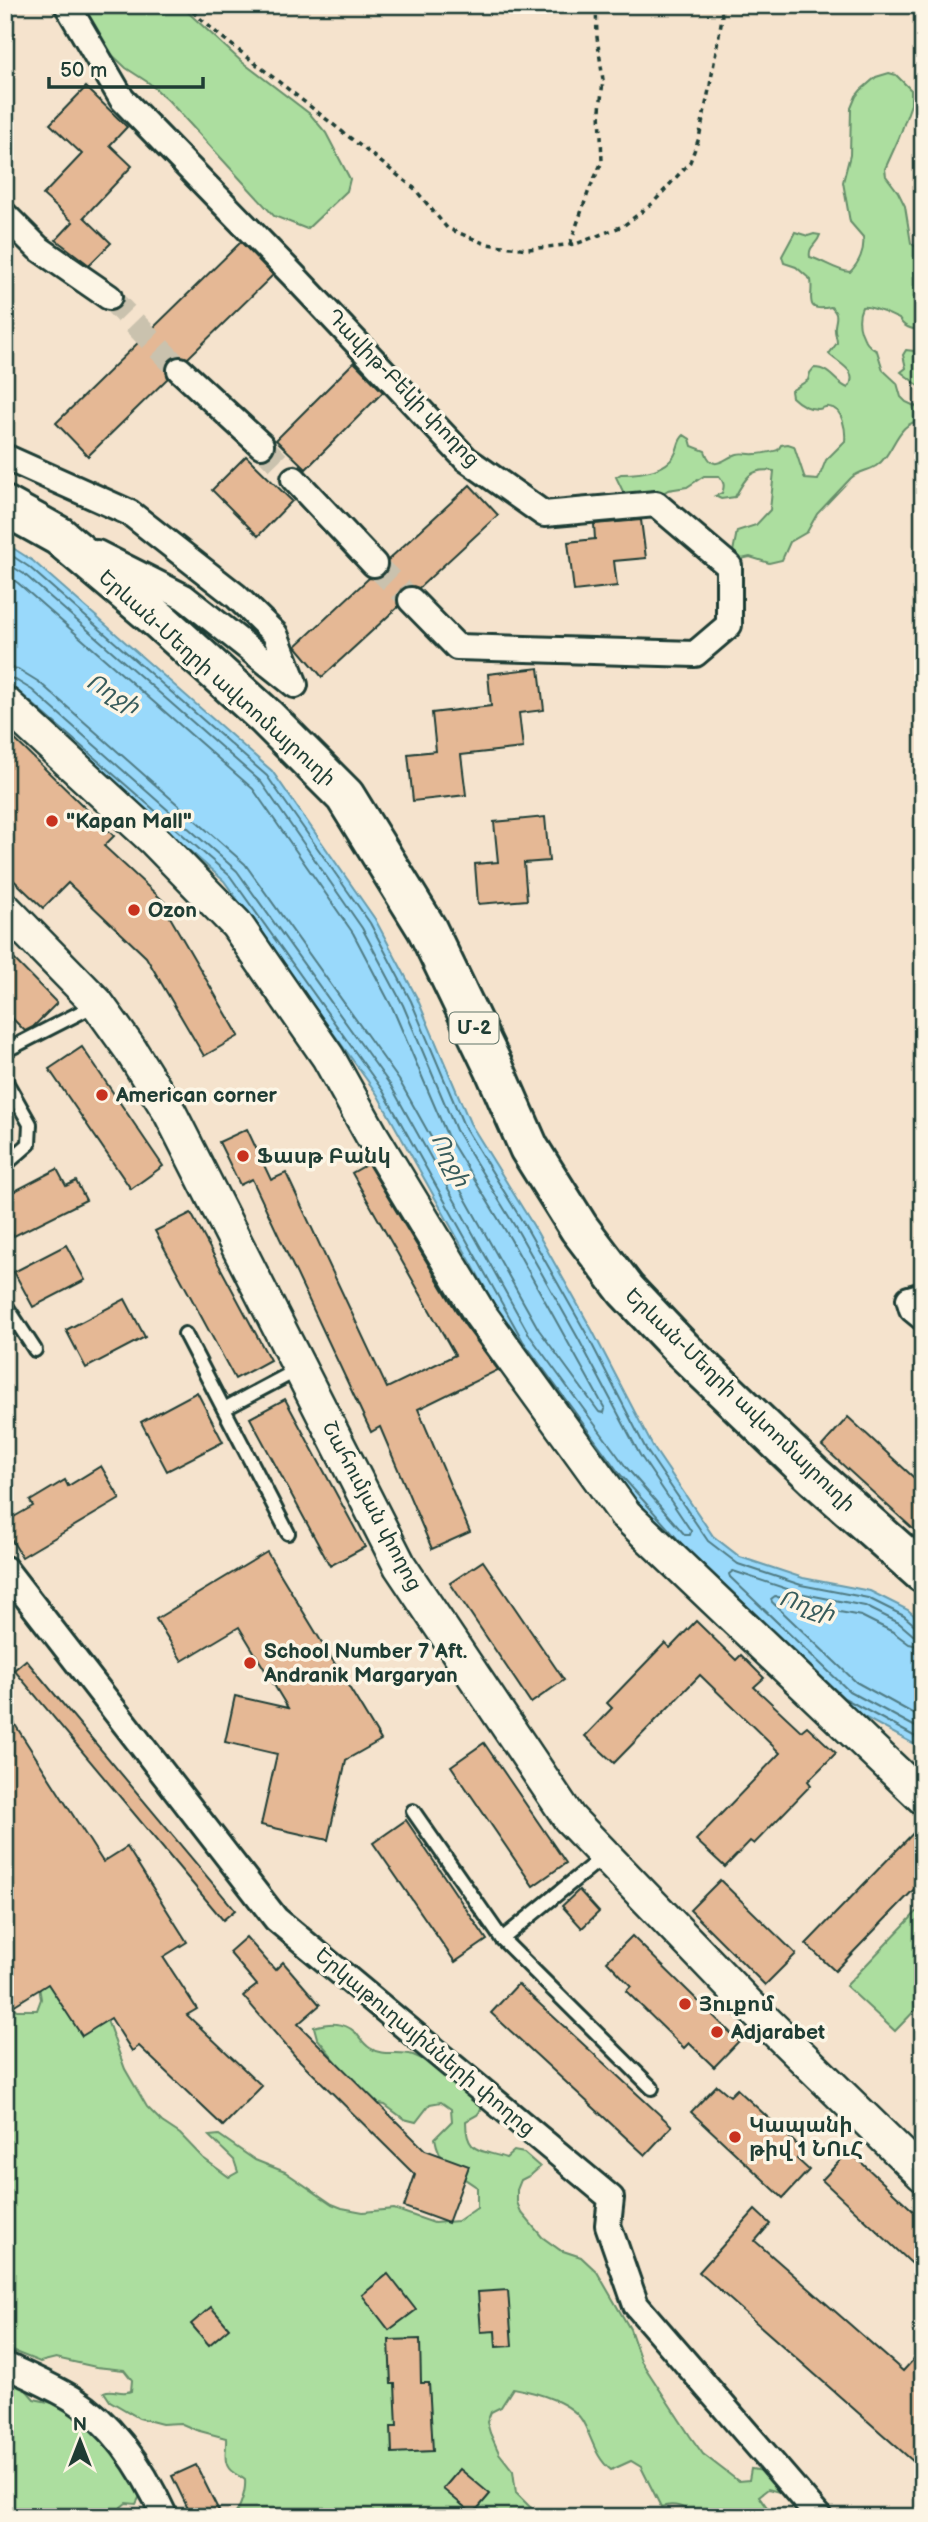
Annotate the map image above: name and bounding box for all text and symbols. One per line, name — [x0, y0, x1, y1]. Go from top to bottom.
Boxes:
scale bar — [49, 46, 203, 90]
text: 50 m — [60, 58, 107, 83]
street label: Դավիթ-Բեկի փողոց — [321, 304, 485, 472]
street label: Երևան-Մեղրի ավտոմայրուղի — [93, 565, 341, 791]
water label: Ողջի — [81, 667, 145, 721]
place label: "Kapan Mall" — [66, 809, 192, 834]
marker: "Kapan Mall" — [44, 813, 60, 829]
place label: Ozon — [148, 898, 197, 923]
marker: Ozon — [126, 902, 142, 918]
road number: Մ-2 — [449, 1012, 498, 1044]
place label: American corner — [115, 1083, 278, 1108]
marker: American corner — [94, 1087, 110, 1103]
water label: Ողջի — [425, 1128, 475, 1192]
place label: Ֆասթ Բանկ — [257, 1144, 391, 1169]
marker: Ֆասթ Բանկ — [235, 1148, 251, 1164]
street label: Երևան-Մեղրի ավտոմայրուղի — [620, 1283, 860, 1517]
street label: Շահումյան փողոց — [317, 1417, 427, 1595]
water label: Ողջի — [776, 1584, 839, 1628]
place label: School Number 7 Aft. Andranik Margaryan — [263, 1639, 467, 1688]
marker: School Number 7 Aft. Andranik Margaryan — [242, 1655, 258, 1671]
street label: Երկաթուղայինների փողոց — [310, 1943, 540, 2141]
place label: Յուքոմ — [699, 1992, 774, 2017]
marker: Յուքոմ — [677, 1996, 693, 2012]
place label: Adjarabet — [730, 2020, 825, 2045]
marker: Adjarabet — [709, 2024, 725, 2040]
place label: Կապանի թիվ 1 ՆՈւՀ — [749, 2113, 863, 2162]
marker: Կապանի թիվ 1 ՆՈւՀ — [727, 2129, 743, 2145]
north arrow — [46, 2406, 116, 2476]
text: N — [73, 2414, 87, 2437]

